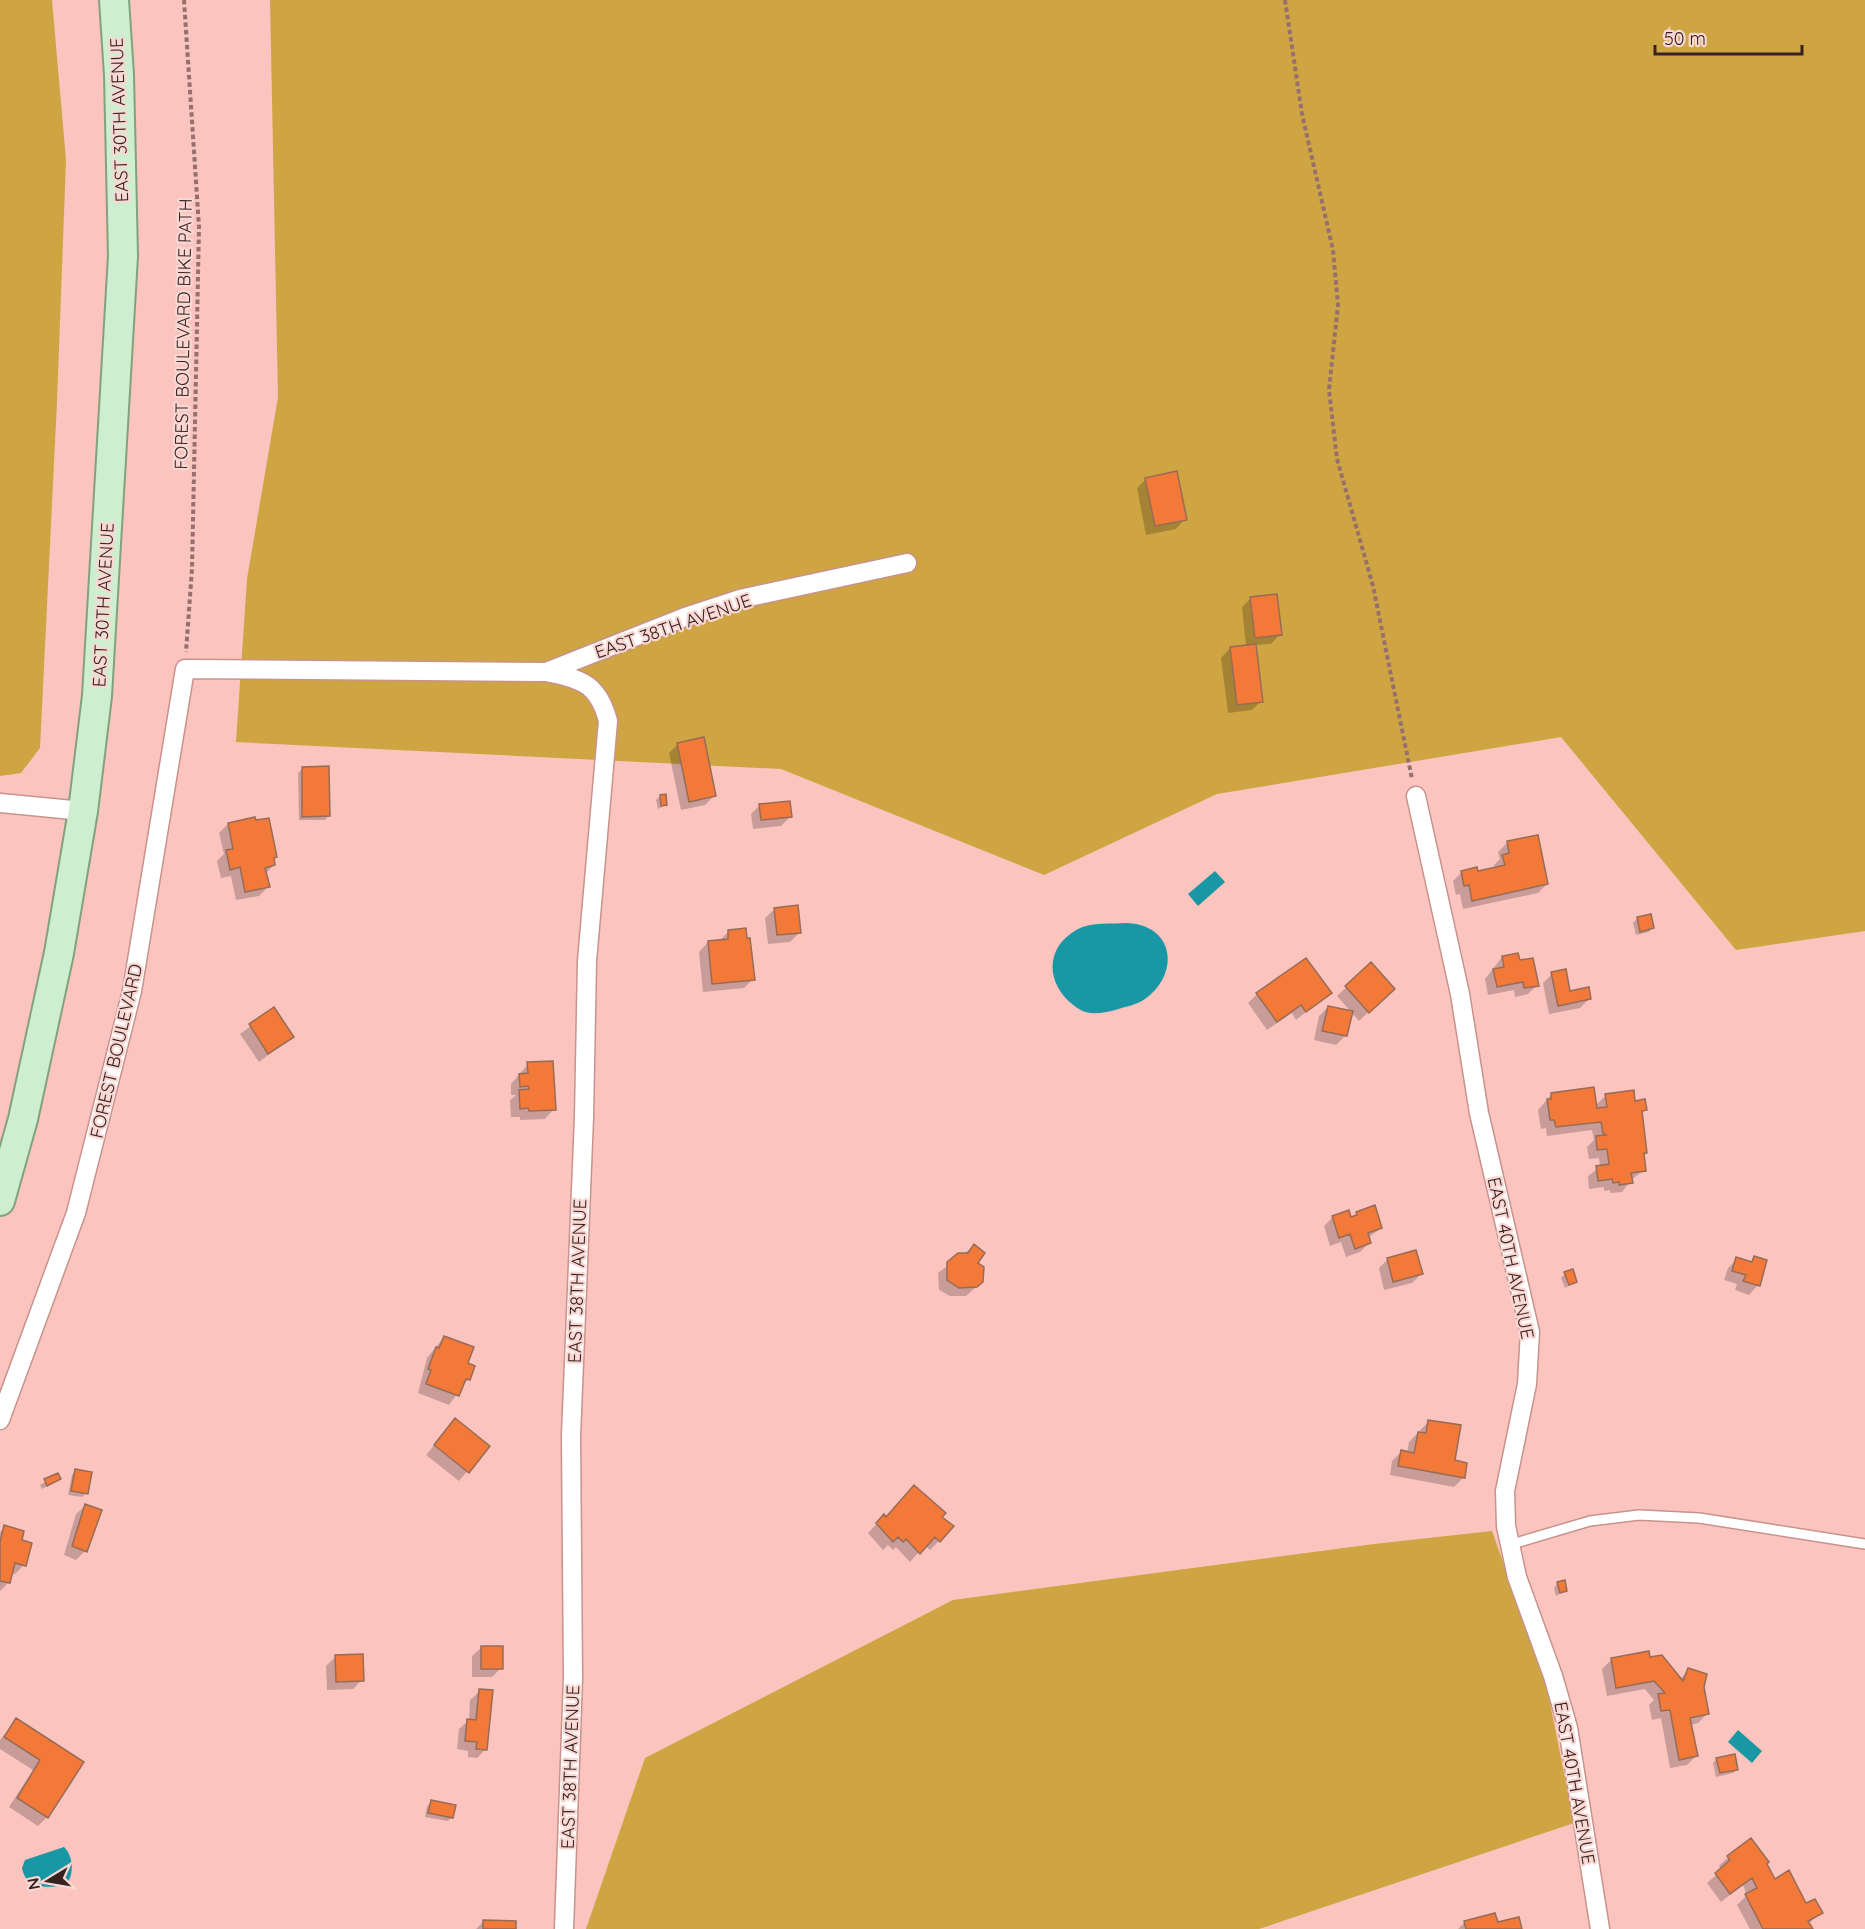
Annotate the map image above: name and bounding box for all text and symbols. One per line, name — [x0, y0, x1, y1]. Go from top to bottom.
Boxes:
scale bar — [1655, 18, 1802, 56]
text: 50 m — [1664, 27, 1706, 50]
street label: EAST 30TH AVENUE — [105, 37, 133, 203]
street label: FOREST BOULEVARD BIKE PATH — [169, 198, 197, 470]
street label: EAST 30TH AVENUE — [87, 522, 119, 688]
street label: EAST 38TH AVENUE — [592, 588, 754, 664]
street label: FOREST BOULEVARD — [85, 962, 147, 1140]
street label: EAST 40TH AVENUE — [1483, 1175, 1539, 1341]
street label: EAST 38TH AVENUE — [563, 1199, 591, 1363]
street label: EAST 38TH AVENUE — [556, 1685, 584, 1849]
street label: EAST 40TH AVENUE — [1549, 1700, 1601, 1866]
north arrow — [18, 1851, 78, 1911]
text: N — [22, 1876, 44, 1892]

